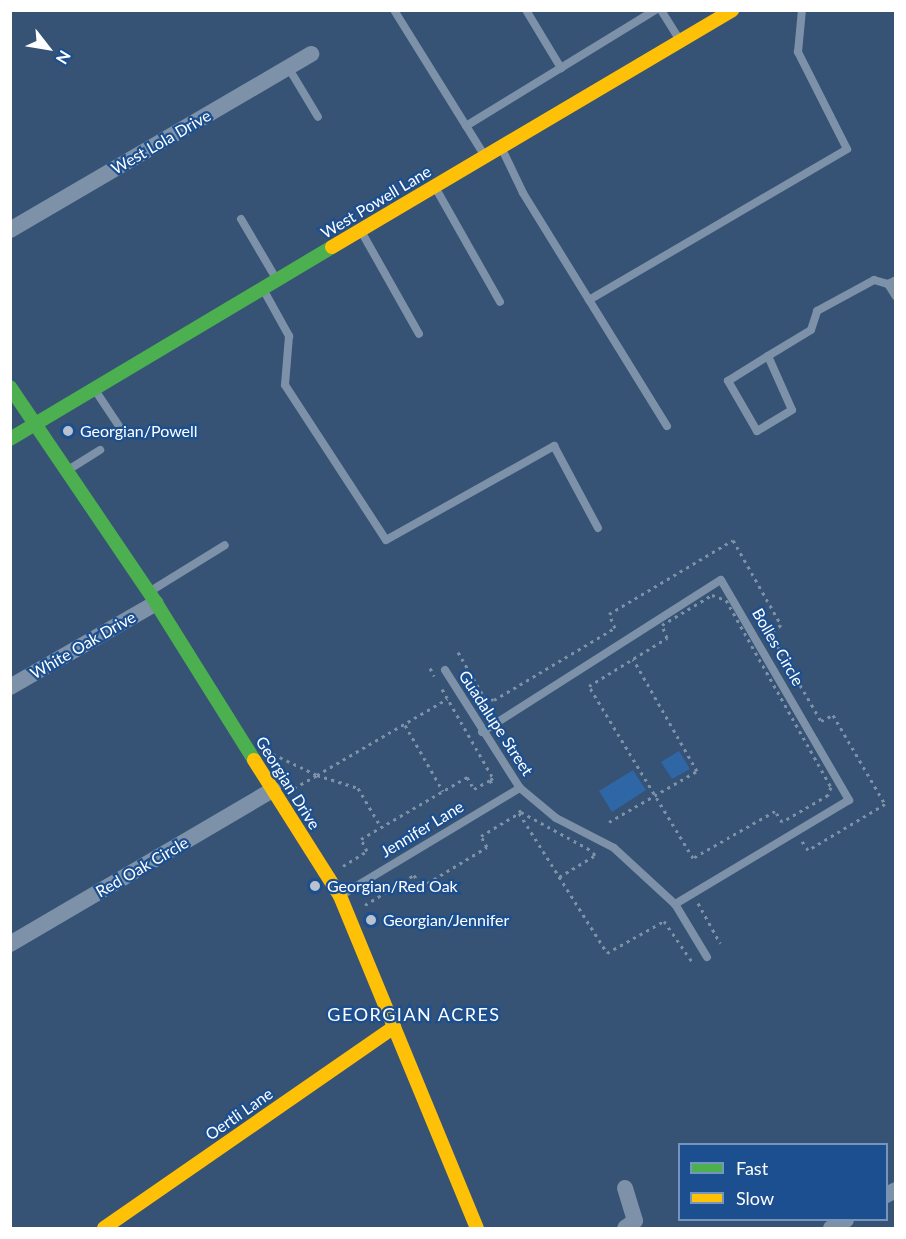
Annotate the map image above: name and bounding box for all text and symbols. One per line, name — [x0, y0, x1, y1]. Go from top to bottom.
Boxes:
north arrow — [18, 18, 78, 78]
text: N — [53, 47, 75, 68]
street label: West Lola Drive — [108, 106, 214, 178]
street label: West Powell Lane — [317, 162, 435, 242]
place label: Georgian/Powell — [80, 421, 198, 441]
marker: Georgian/Powell — [61, 424, 75, 438]
street label: Bolles Circle — [748, 605, 808, 689]
street label: White Oak Drive — [27, 607, 139, 683]
street label: Guadalupe Street — [455, 667, 537, 779]
street label: Georgian Drive — [252, 733, 324, 833]
street label: Jennifer Lane — [377, 797, 467, 861]
street label: Red Oak Circle — [92, 833, 192, 901]
place label: Georgian/Red Oak — [327, 876, 458, 896]
marker: Georgian/Red Oak — [308, 879, 322, 893]
place label: Georgian/Jennifer — [383, 910, 509, 930]
marker: Georgian/Jennifer — [364, 913, 378, 927]
district label: GEORGIAN ACRES — [327, 1003, 501, 1025]
street label: Oertli Lane — [202, 1084, 276, 1144]
legend — [678, 1143, 888, 1221]
text: Fast — [736, 1157, 768, 1179]
text: Slow — [736, 1187, 774, 1209]

